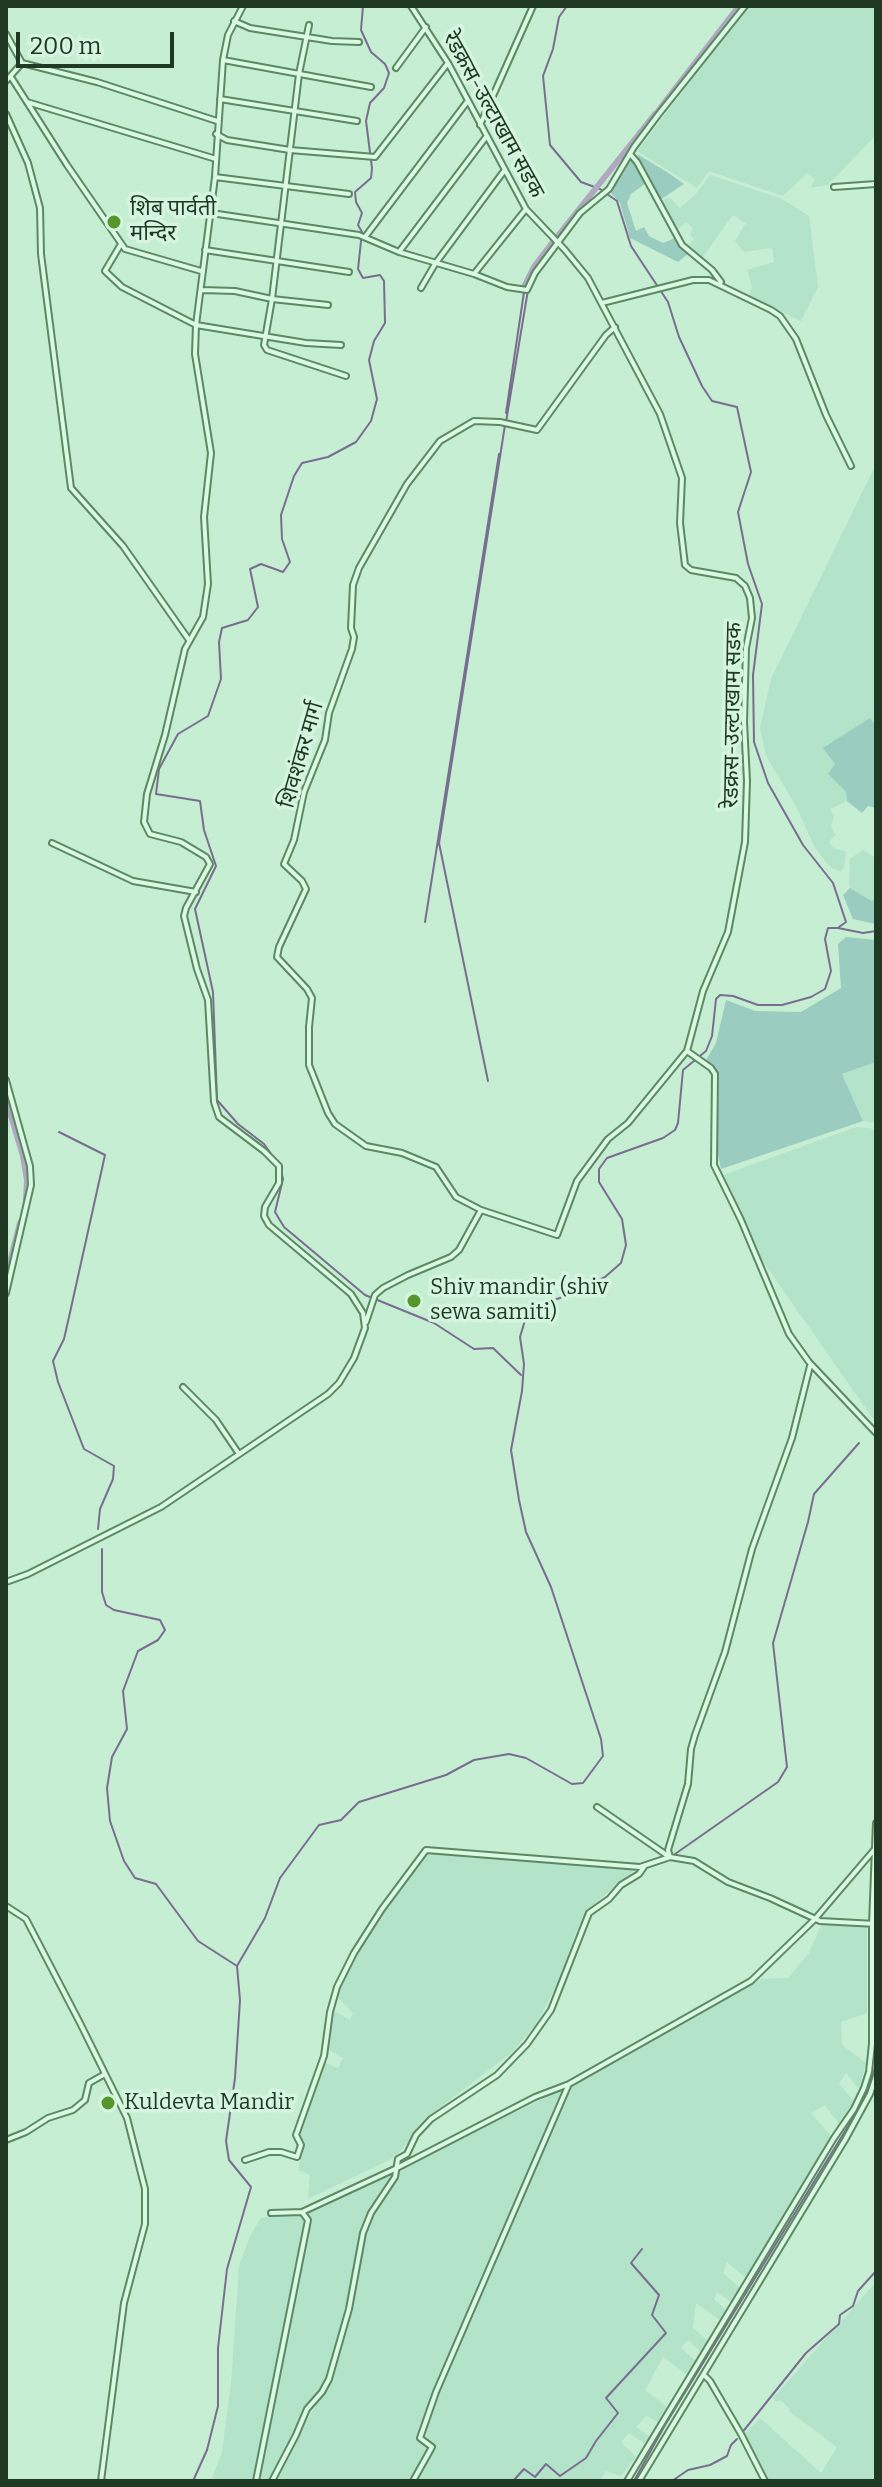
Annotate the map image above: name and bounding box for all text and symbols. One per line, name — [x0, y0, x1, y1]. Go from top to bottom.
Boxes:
scale bar — [20, 16, 178, 66]
street label: रेडक्रस-उल्टाखाम सडक — [436, 27, 550, 203]
text: 200 m — [30, 32, 102, 60]
place label: शिब पार्वती मन्दिर — [130, 196, 216, 248]
marker: शिब पार्वती मन्दिर — [105, 213, 123, 231]
street label: रेडक्रस-उल्टाखाम सडक — [718, 622, 748, 808]
street label: शिवशंकर मार्ग — [274, 699, 330, 811]
place label: Shiv mandir (shiv sewa samiti) — [430, 1275, 608, 1326]
marker: Shiv mandir (shiv sewa samiti) — [405, 1292, 423, 1310]
place label: Kuldevta Mandir — [124, 2090, 294, 2116]
marker: Kuldevta Mandir — [99, 2094, 117, 2112]

